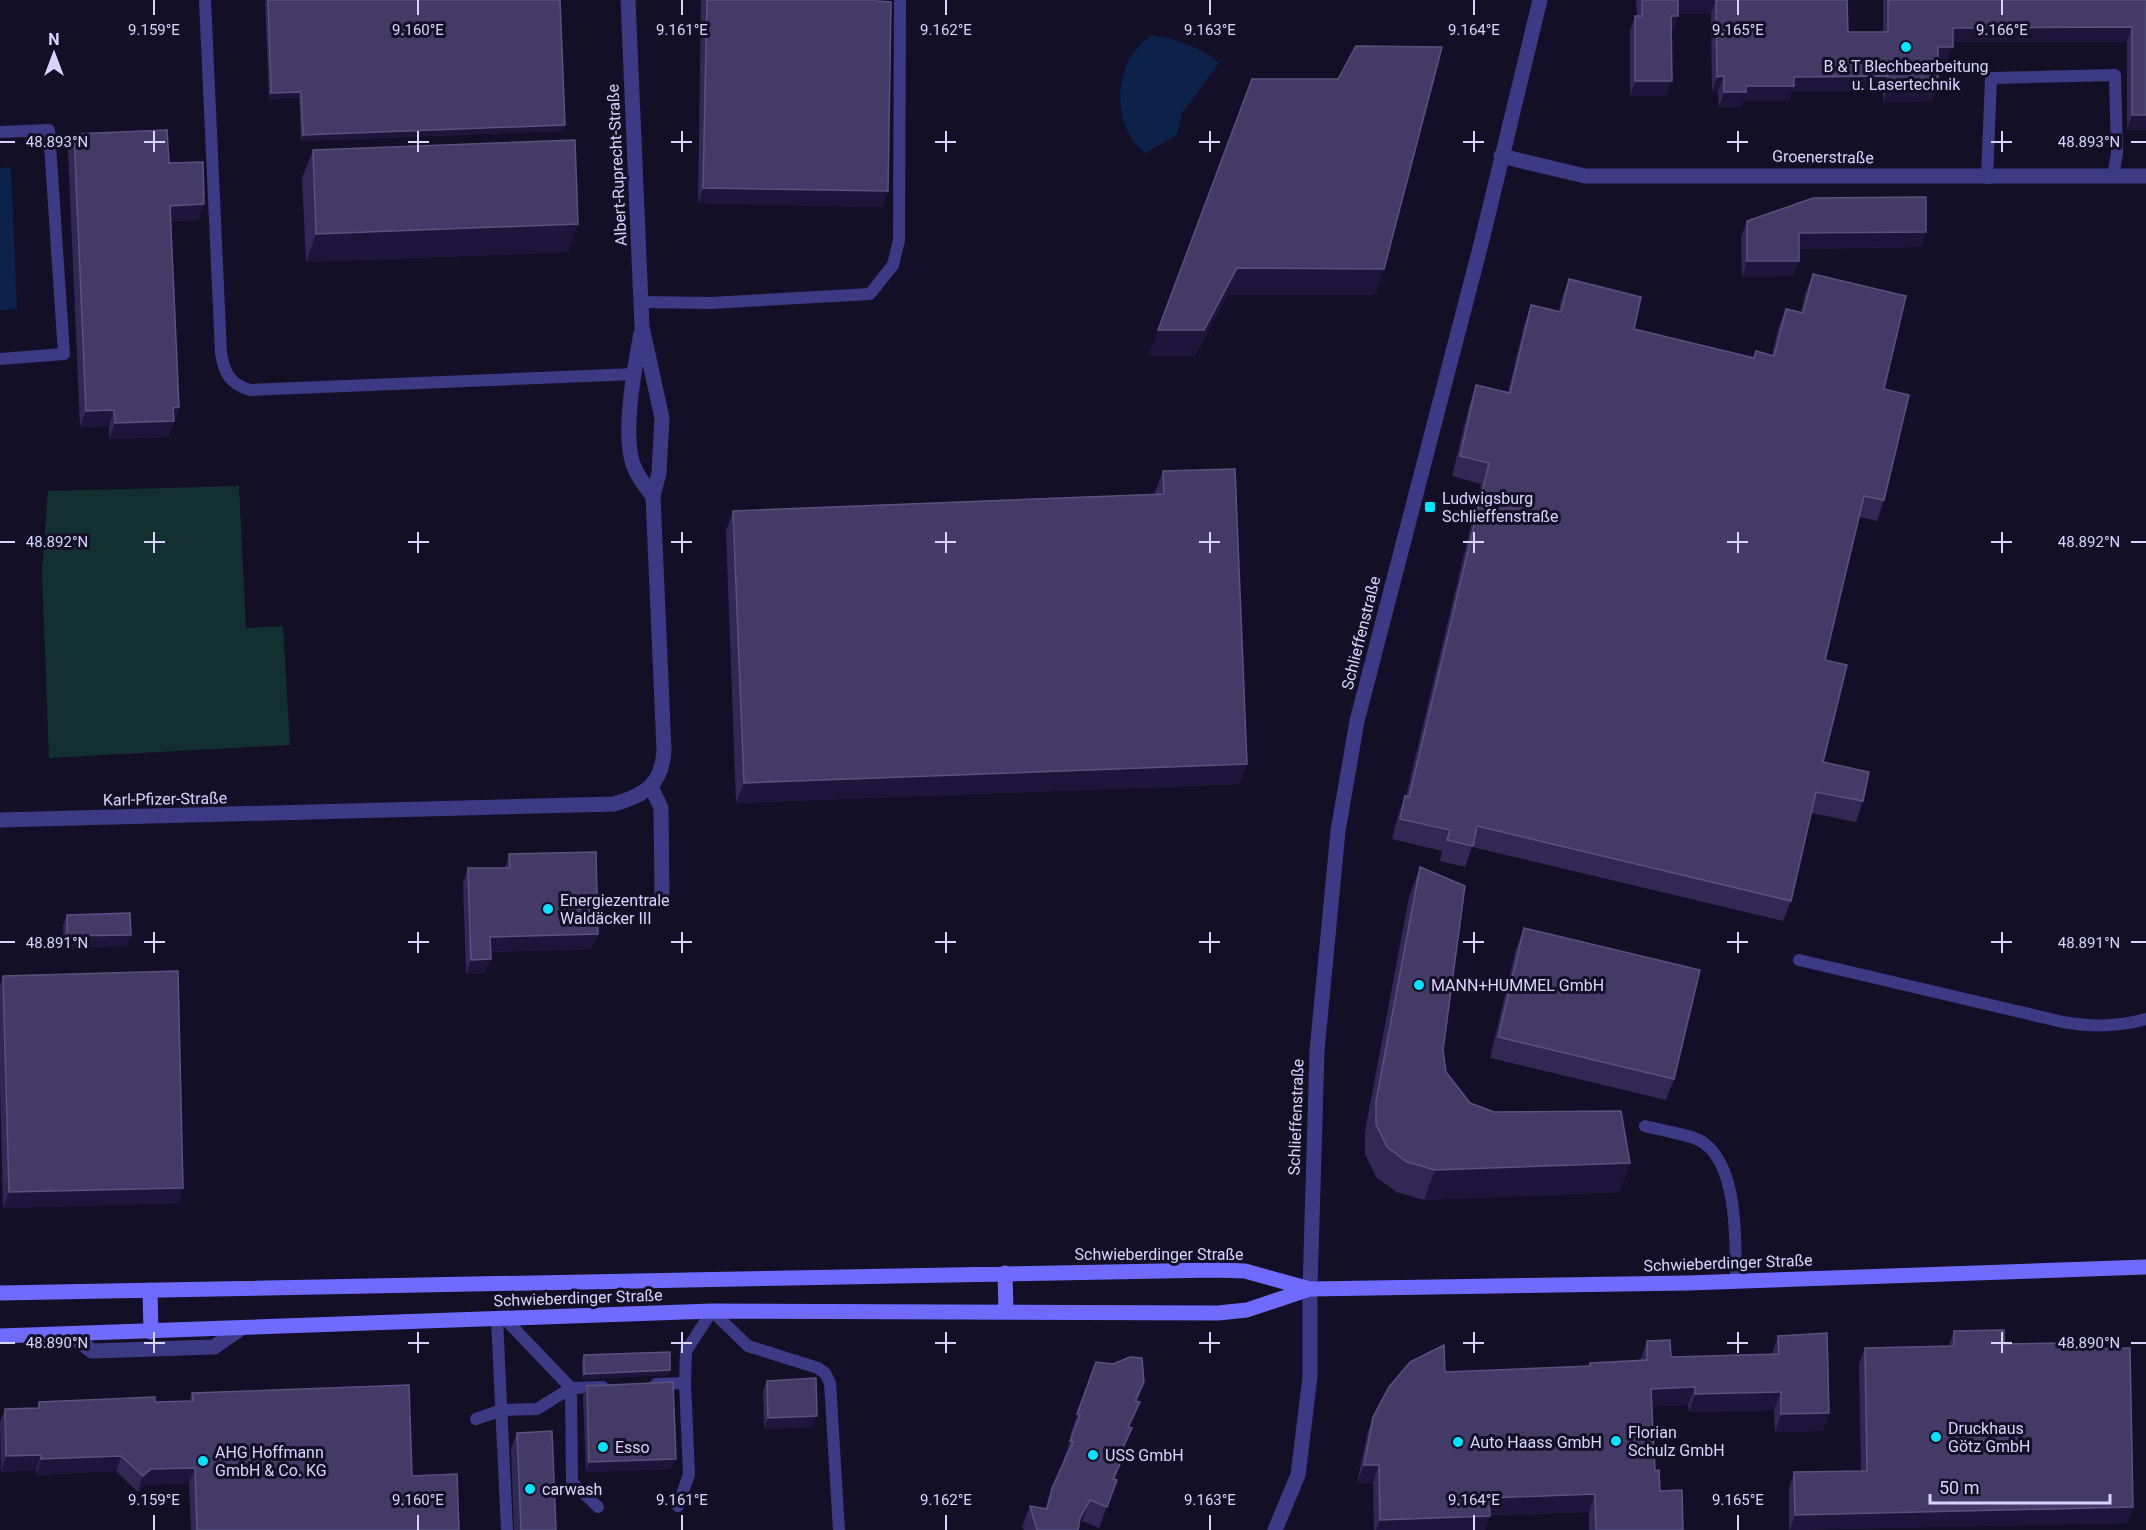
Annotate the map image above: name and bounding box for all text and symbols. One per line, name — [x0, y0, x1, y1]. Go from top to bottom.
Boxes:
text: 9.159°E — [128, 21, 180, 39]
text: 9.160°E — [392, 21, 444, 39]
text: 9.161°E — [656, 21, 708, 39]
text: 9.162°E — [920, 21, 972, 39]
text: 9.163°E — [1184, 21, 1236, 39]
text: 9.164°E — [1448, 21, 1500, 39]
text: 9.165°E — [1712, 21, 1764, 39]
text: 9.166°E — [1976, 21, 2028, 39]
north arrow — [24, 24, 84, 84]
text: N — [48, 30, 60, 49]
marker: B & T Blechbearbeitung u. Lasertechnik — [1899, 40, 1913, 54]
place label: B & T Blechbearbeitung u. Lasertechnik — [1823, 57, 1989, 94]
street label: Albert-Ruprecht-Straße — [603, 84, 631, 246]
text: 48.893°N — [26, 133, 88, 151]
text: 48.893°N — [2058, 133, 2120, 151]
street label: Groenerstraße — [1772, 147, 1874, 167]
place label: Ludwigsburg Schlieffenstraße — [1442, 489, 1559, 526]
marker: Ludwigsburg Schlieffenstraße — [1423, 500, 1437, 514]
text: 48.892°N — [26, 533, 88, 551]
text: 48.892°N — [2058, 533, 2120, 551]
street label: Schlieffenstraße — [1338, 574, 1384, 692]
street label: Karl-Pfizer-Straße — [103, 788, 227, 810]
place label: Energiezentrale Waldäcker III — [560, 891, 670, 928]
marker: Energiezentrale Waldäcker III — [541, 902, 555, 916]
text: 48.891°N — [26, 934, 88, 952]
text: 48.891°N — [2058, 934, 2120, 952]
place label: MANN+HUMMEL GmbH — [1431, 976, 1604, 995]
marker: MANN+HUMMEL GmbH — [1412, 978, 1426, 992]
street label: Schlieffenstraße — [1284, 1058, 1308, 1176]
street label: Schwieberdinger Straße — [1075, 1245, 1243, 1264]
street label: Schwieberdinger Straße — [1643, 1251, 1813, 1275]
street label: Schwieberdinger Straße — [493, 1286, 663, 1310]
text: 48.890°N — [26, 1334, 88, 1352]
text: 48.890°N — [2058, 1334, 2120, 1352]
place label: Druckhaus Götz GmbH — [1948, 1419, 2031, 1456]
place label: Florian Schulz GmbH — [1628, 1423, 1725, 1460]
marker: Druckhaus Götz GmbH — [1929, 1430, 1943, 1444]
place label: Auto Haass GmbH — [1470, 1433, 1602, 1452]
marker: Florian Schulz GmbH — [1609, 1434, 1623, 1448]
marker: Auto Haass GmbH — [1451, 1435, 1465, 1449]
place label: Esso — [615, 1438, 650, 1457]
marker: Esso — [596, 1440, 610, 1454]
place label: AHG Hoffmann GmbH & Co. KG — [215, 1443, 327, 1480]
place label: USS GmbH — [1105, 1446, 1184, 1465]
marker: USS GmbH — [1086, 1448, 1100, 1462]
marker: AHG Hoffmann GmbH & Co. KG — [196, 1454, 210, 1468]
scale bar — [1930, 1467, 2110, 1505]
text: 50 m — [1939, 1477, 1979, 1498]
place label: carwash — [542, 1480, 602, 1499]
marker: carwash — [523, 1482, 537, 1496]
text: 9.159°E — [128, 1491, 180, 1509]
text: 9.160°E — [392, 1491, 444, 1509]
text: 9.161°E — [656, 1491, 708, 1509]
text: 9.162°E — [920, 1491, 972, 1509]
text: 9.163°E — [1184, 1491, 1236, 1509]
text: 9.164°E — [1448, 1491, 1500, 1509]
text: 9.165°E — [1712, 1491, 1764, 1509]

